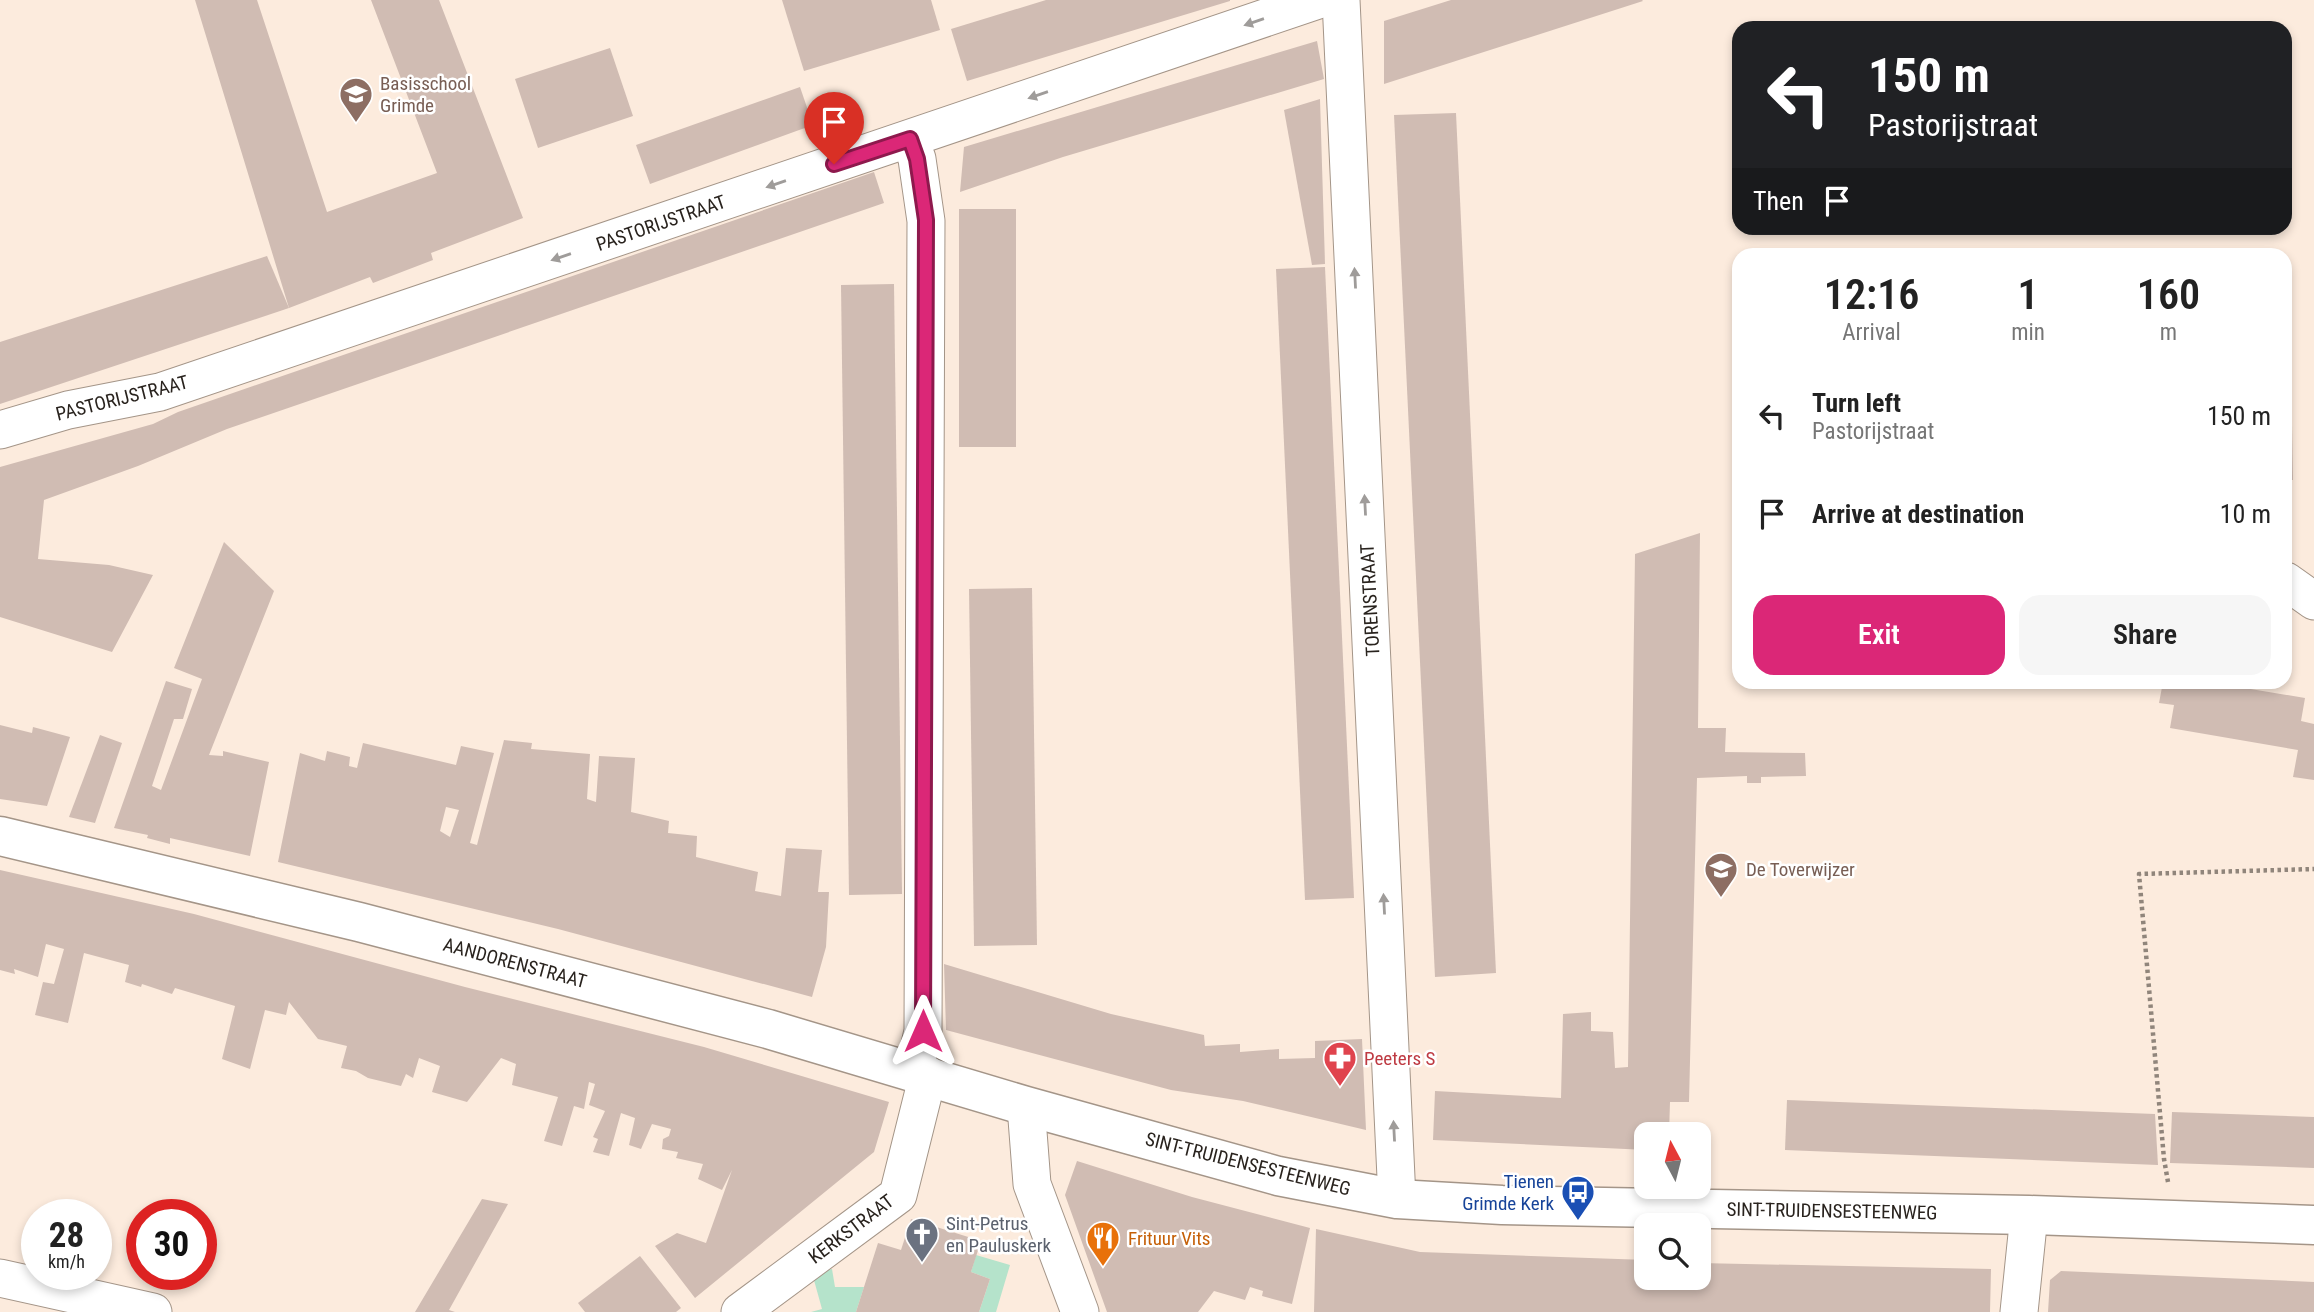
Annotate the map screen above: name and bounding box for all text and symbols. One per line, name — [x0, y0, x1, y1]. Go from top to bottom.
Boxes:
one-way arrow — [1243, 17, 1264, 28]
text: 150 m — [1868, 47, 1990, 104]
icon: left — [1753, 49, 1844, 140]
place label: Basisschool Grimde — [380, 72, 471, 117]
school or university icon: Basisschool Grimde — [337, 75, 375, 124]
one-way arrow — [1027, 90, 1048, 101]
pin — [804, 92, 864, 164]
icon: arrive — [815, 103, 853, 141]
text: Pastorijstraat — [1868, 106, 2038, 144]
one-way arrow — [766, 179, 787, 190]
icon: arrive — [1818, 182, 1856, 220]
text: Then — [1753, 186, 1804, 216]
street label: PASTORIJSTRAAT — [593, 190, 729, 256]
one-way arrow — [550, 252, 571, 263]
one-way arrow — [1349, 267, 1360, 289]
text: 12:16 — [1824, 270, 1919, 319]
text: 1 — [2018, 270, 2039, 319]
text: 160 — [2137, 270, 2200, 319]
text: Arrival — [1842, 319, 1901, 346]
text: min — [2011, 319, 2045, 346]
text: m — [2160, 319, 2177, 346]
street label: PASTORIJSTRAAT — [53, 370, 191, 426]
text: Turn left — [1812, 388, 1901, 418]
icon: left — [1753, 397, 1791, 435]
text: 150 m — [2207, 401, 2271, 431]
text: Pastorijstraat — [1812, 418, 1934, 445]
one-way arrow — [1360, 494, 1371, 516]
icon: arrive — [1753, 495, 1791, 533]
text: Arrive at destination — [1812, 499, 2024, 529]
text: 10 m — [2220, 499, 2271, 529]
street label: TORENSTRAAT — [1356, 543, 1384, 657]
button: Exit — [1753, 595, 2005, 675]
button: Share — [2019, 595, 2271, 675]
school or university icon: De Toverwijzer — [1702, 850, 1740, 899]
place label: De Toverwijzer — [1746, 858, 1855, 881]
one-way arrow — [1378, 893, 1389, 915]
street label: AANDORENSTRAAT — [441, 933, 589, 993]
position arrow — [886, 994, 960, 1068]
pharmacy icon: Peeters S — [1321, 1039, 1359, 1088]
place label: Peeters S — [1364, 1047, 1436, 1070]
one-way arrow — [1389, 1120, 1400, 1142]
north arrow — [1634, 1122, 1712, 1199]
map controls — [1634, 1122, 1711, 1290]
street label: SINT-TRUIDENSESTEENWEG — [1143, 1127, 1353, 1201]
place label: Tienen Grimde Kerk — [1462, 1170, 1554, 1215]
bus stop icon: Tienen Grimde Kerk — [1559, 1173, 1597, 1222]
street label: KERKSTRAAT — [804, 1189, 898, 1268]
street label: SINT-TRUIDENSESTEENWEG — [1726, 1198, 1938, 1224]
speed limit sign: 30 — [126, 1199, 217, 1290]
place label: Sint-Petrus en Pauluskerk — [946, 1212, 1051, 1257]
button: search — [1634, 1213, 1711, 1290]
text: 28 — [49, 1215, 84, 1256]
church icon: Sint-Petrus en Pauluskerk — [903, 1215, 941, 1264]
restaurant icon: Frituur Vits — [1084, 1219, 1122, 1268]
place label: Frituur Vits — [1128, 1227, 1211, 1250]
text: km/h — [48, 1251, 85, 1272]

